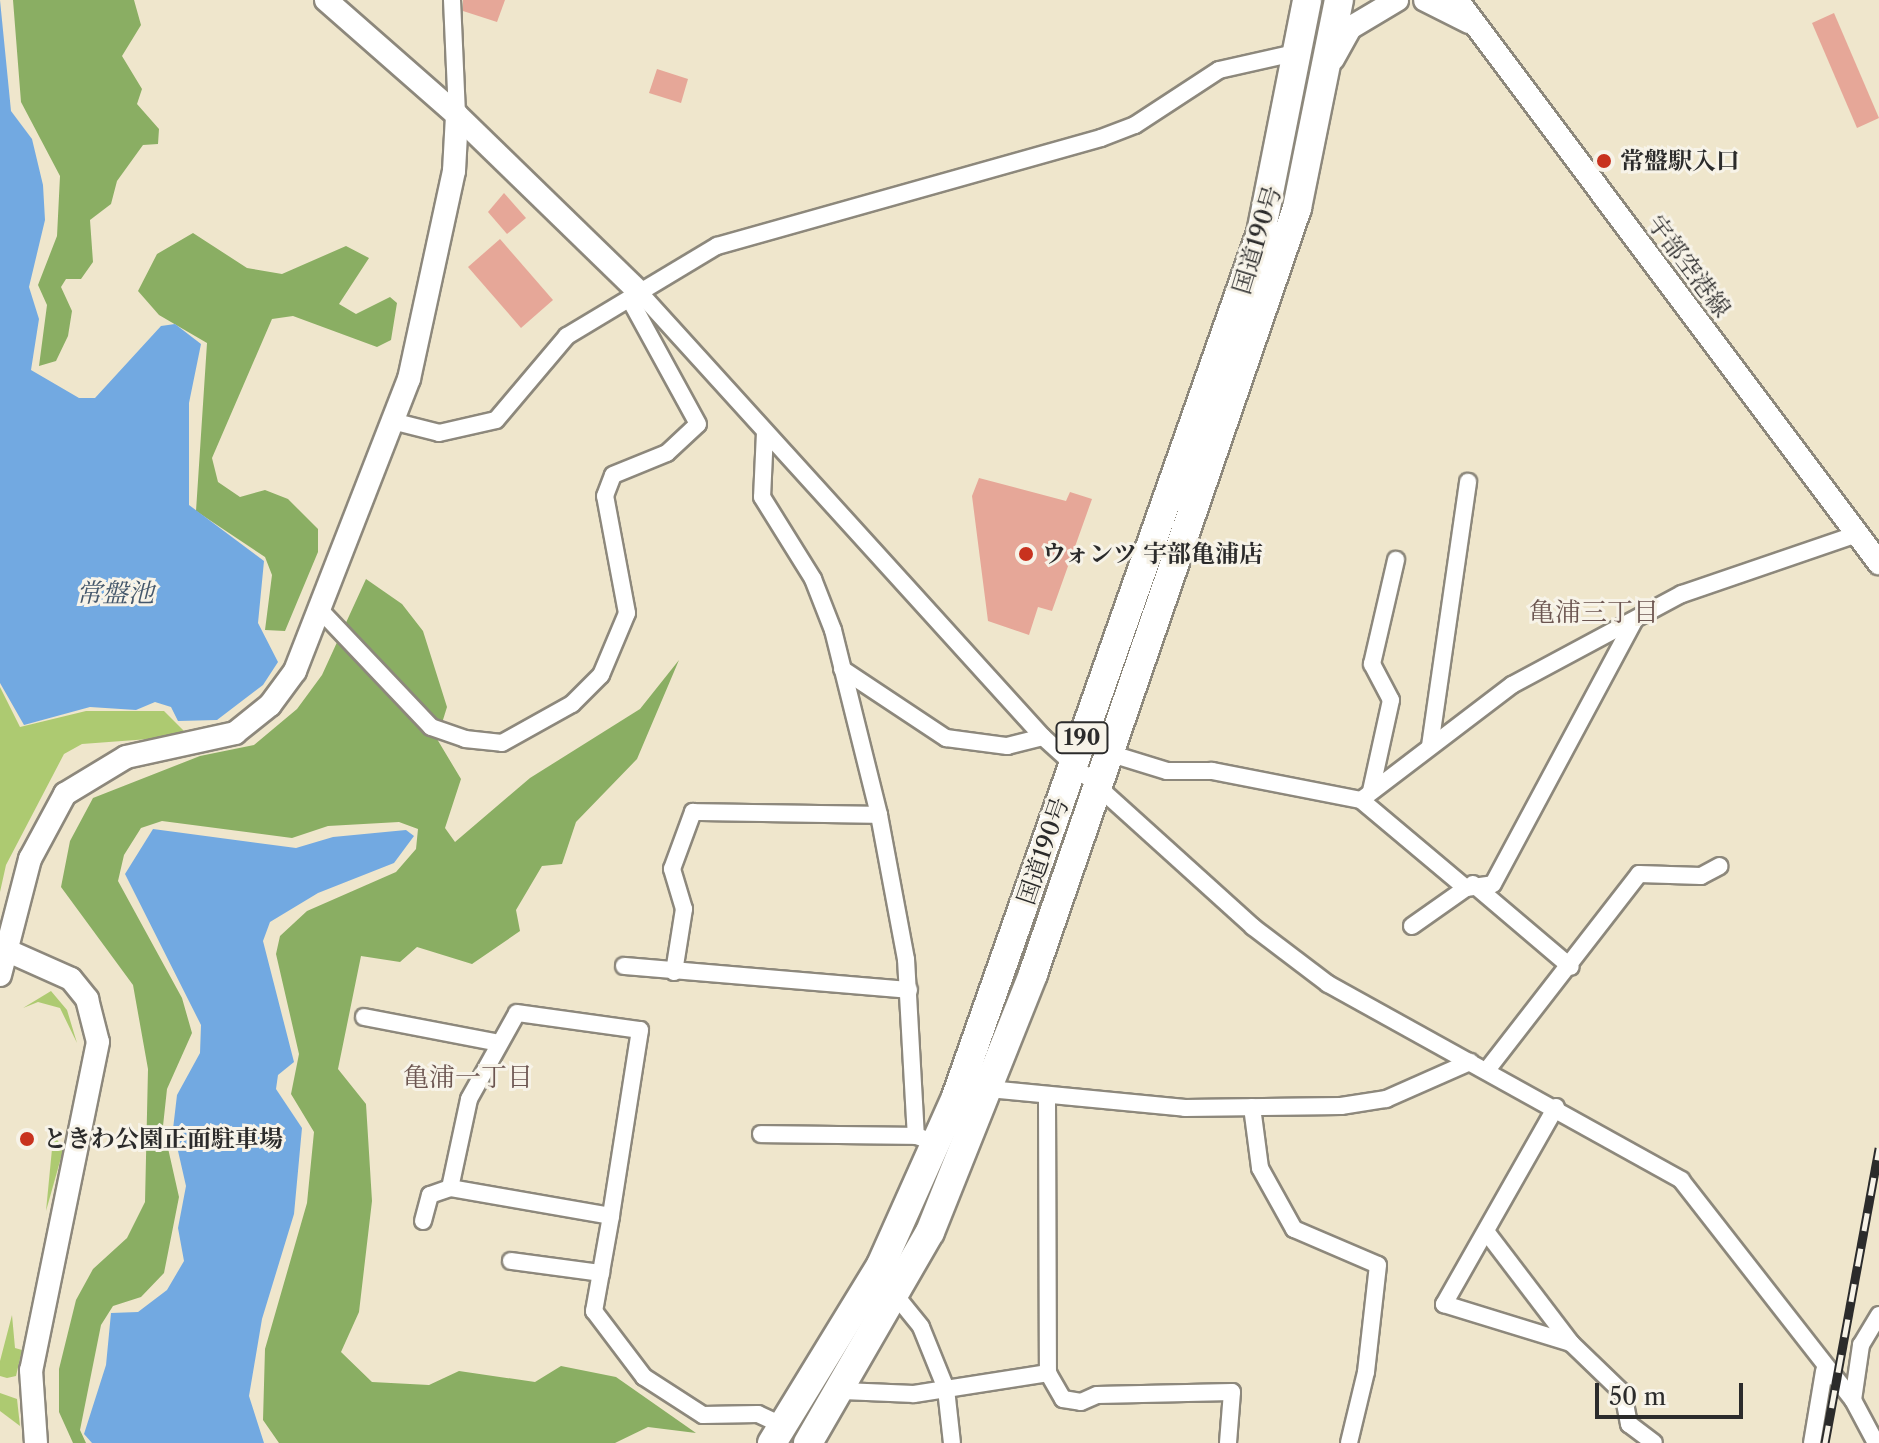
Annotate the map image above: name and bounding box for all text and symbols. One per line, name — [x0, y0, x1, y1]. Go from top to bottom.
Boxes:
place label: 常盤駅入口 — [1620, 147, 1740, 175]
marker: 常盤駅入口 — [1595, 152, 1613, 170]
street label: 国道190号 — [1227, 183, 1287, 297]
street label: 宇部空港線 — [1641, 209, 1737, 323]
place label: ウォンツ 宇部亀浦店 — [1042, 540, 1264, 568]
marker: ウォンツ 宇部亀浦店 — [1017, 545, 1035, 563]
water label: 常盤池 — [76, 578, 154, 610]
district label: 亀浦三丁目 — [1529, 597, 1659, 629]
road number: 190 — [1054, 720, 1110, 756]
street label: 国道190号 — [1011, 794, 1075, 908]
district label: 亀浦一丁目 — [403, 1062, 533, 1094]
place label: ときわ公園正面駐車場 — [43, 1125, 283, 1153]
marker: ときわ公園正面駐車場 — [18, 1130, 36, 1148]
scale bar — [1599, 1367, 1747, 1417]
text: 50 m — [1609, 1382, 1666, 1411]

